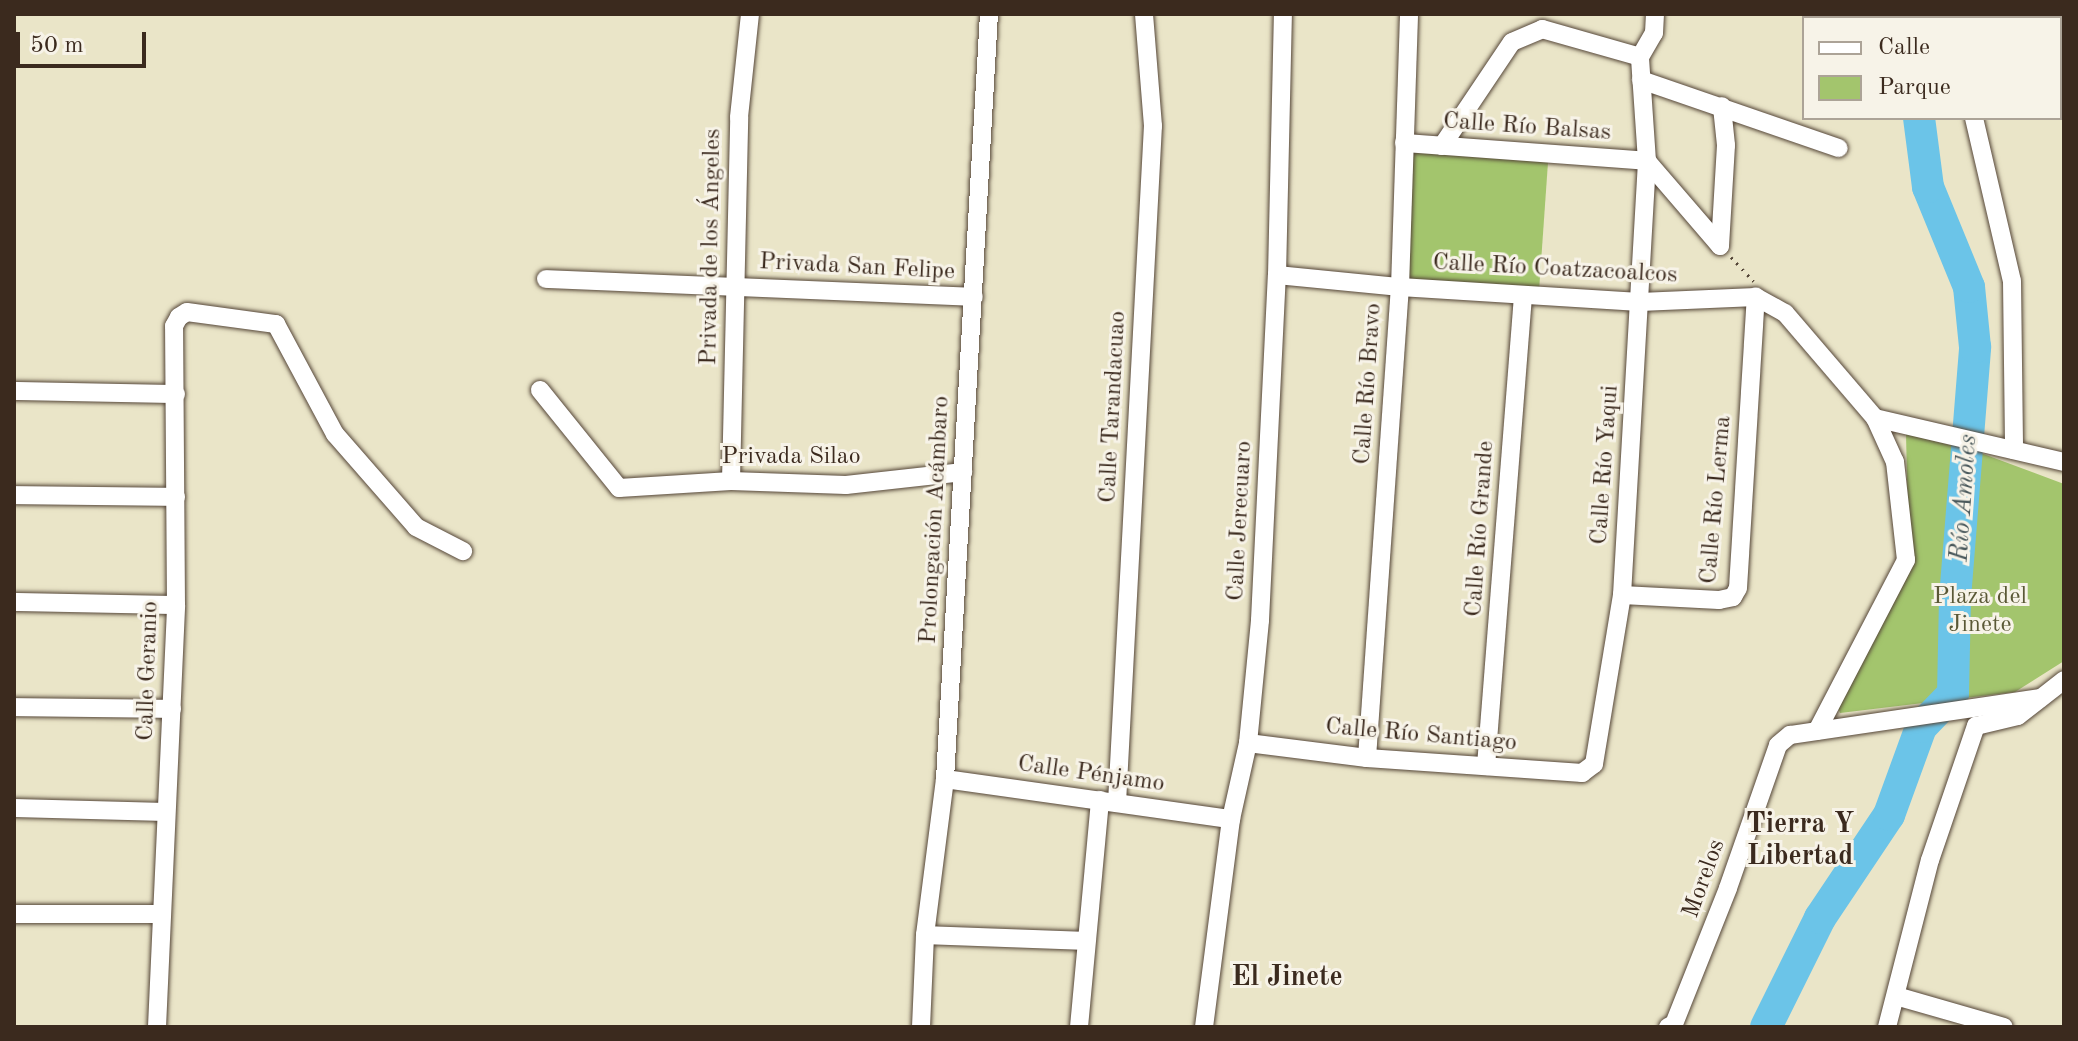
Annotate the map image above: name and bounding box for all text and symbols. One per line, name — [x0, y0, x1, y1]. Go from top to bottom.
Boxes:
scale bar — [20, 16, 150, 66]
legend — [1802, 16, 2062, 120]
text: 50 m — [30, 34, 84, 58]
text: Calle — [1878, 36, 1930, 60]
text: Parque — [1878, 76, 1951, 100]
street label: Calle Río Balsas — [1442, 108, 1612, 148]
street label: Privada de los Ángeles — [696, 128, 728, 366]
street label: Privada San Felipe — [758, 248, 956, 288]
street label: Calle Río Coatzacoalcos — [1432, 249, 1678, 291]
street label: Calle Río Bravo — [1349, 302, 1389, 466]
street label: Calle Tarandacuao — [1095, 310, 1133, 504]
street label: Calle Río Yaqui — [1586, 384, 1626, 546]
street label: Prolongación Acámbaro — [915, 395, 957, 645]
street label: Calle Río Lerma — [1695, 415, 1739, 585]
water label: Río Amoles — [1945, 433, 1985, 563]
street label: Calle Jerecuaro — [1222, 440, 1260, 602]
street label: Calle Río Grande — [1460, 440, 1502, 618]
street label: Privada Silao — [721, 444, 861, 472]
park label: Plaza del Jinete — [1933, 584, 2027, 640]
street label: Calle Geranio — [132, 601, 166, 741]
street label: Calle Río Santiago — [1324, 713, 1518, 759]
street label: Calle Pénjamo — [1016, 750, 1166, 800]
district label: Tierra Y Libertad — [1746, 808, 1854, 874]
street label: Morelos — [1677, 836, 1733, 922]
district label: El Jinete — [1231, 961, 1343, 995]

